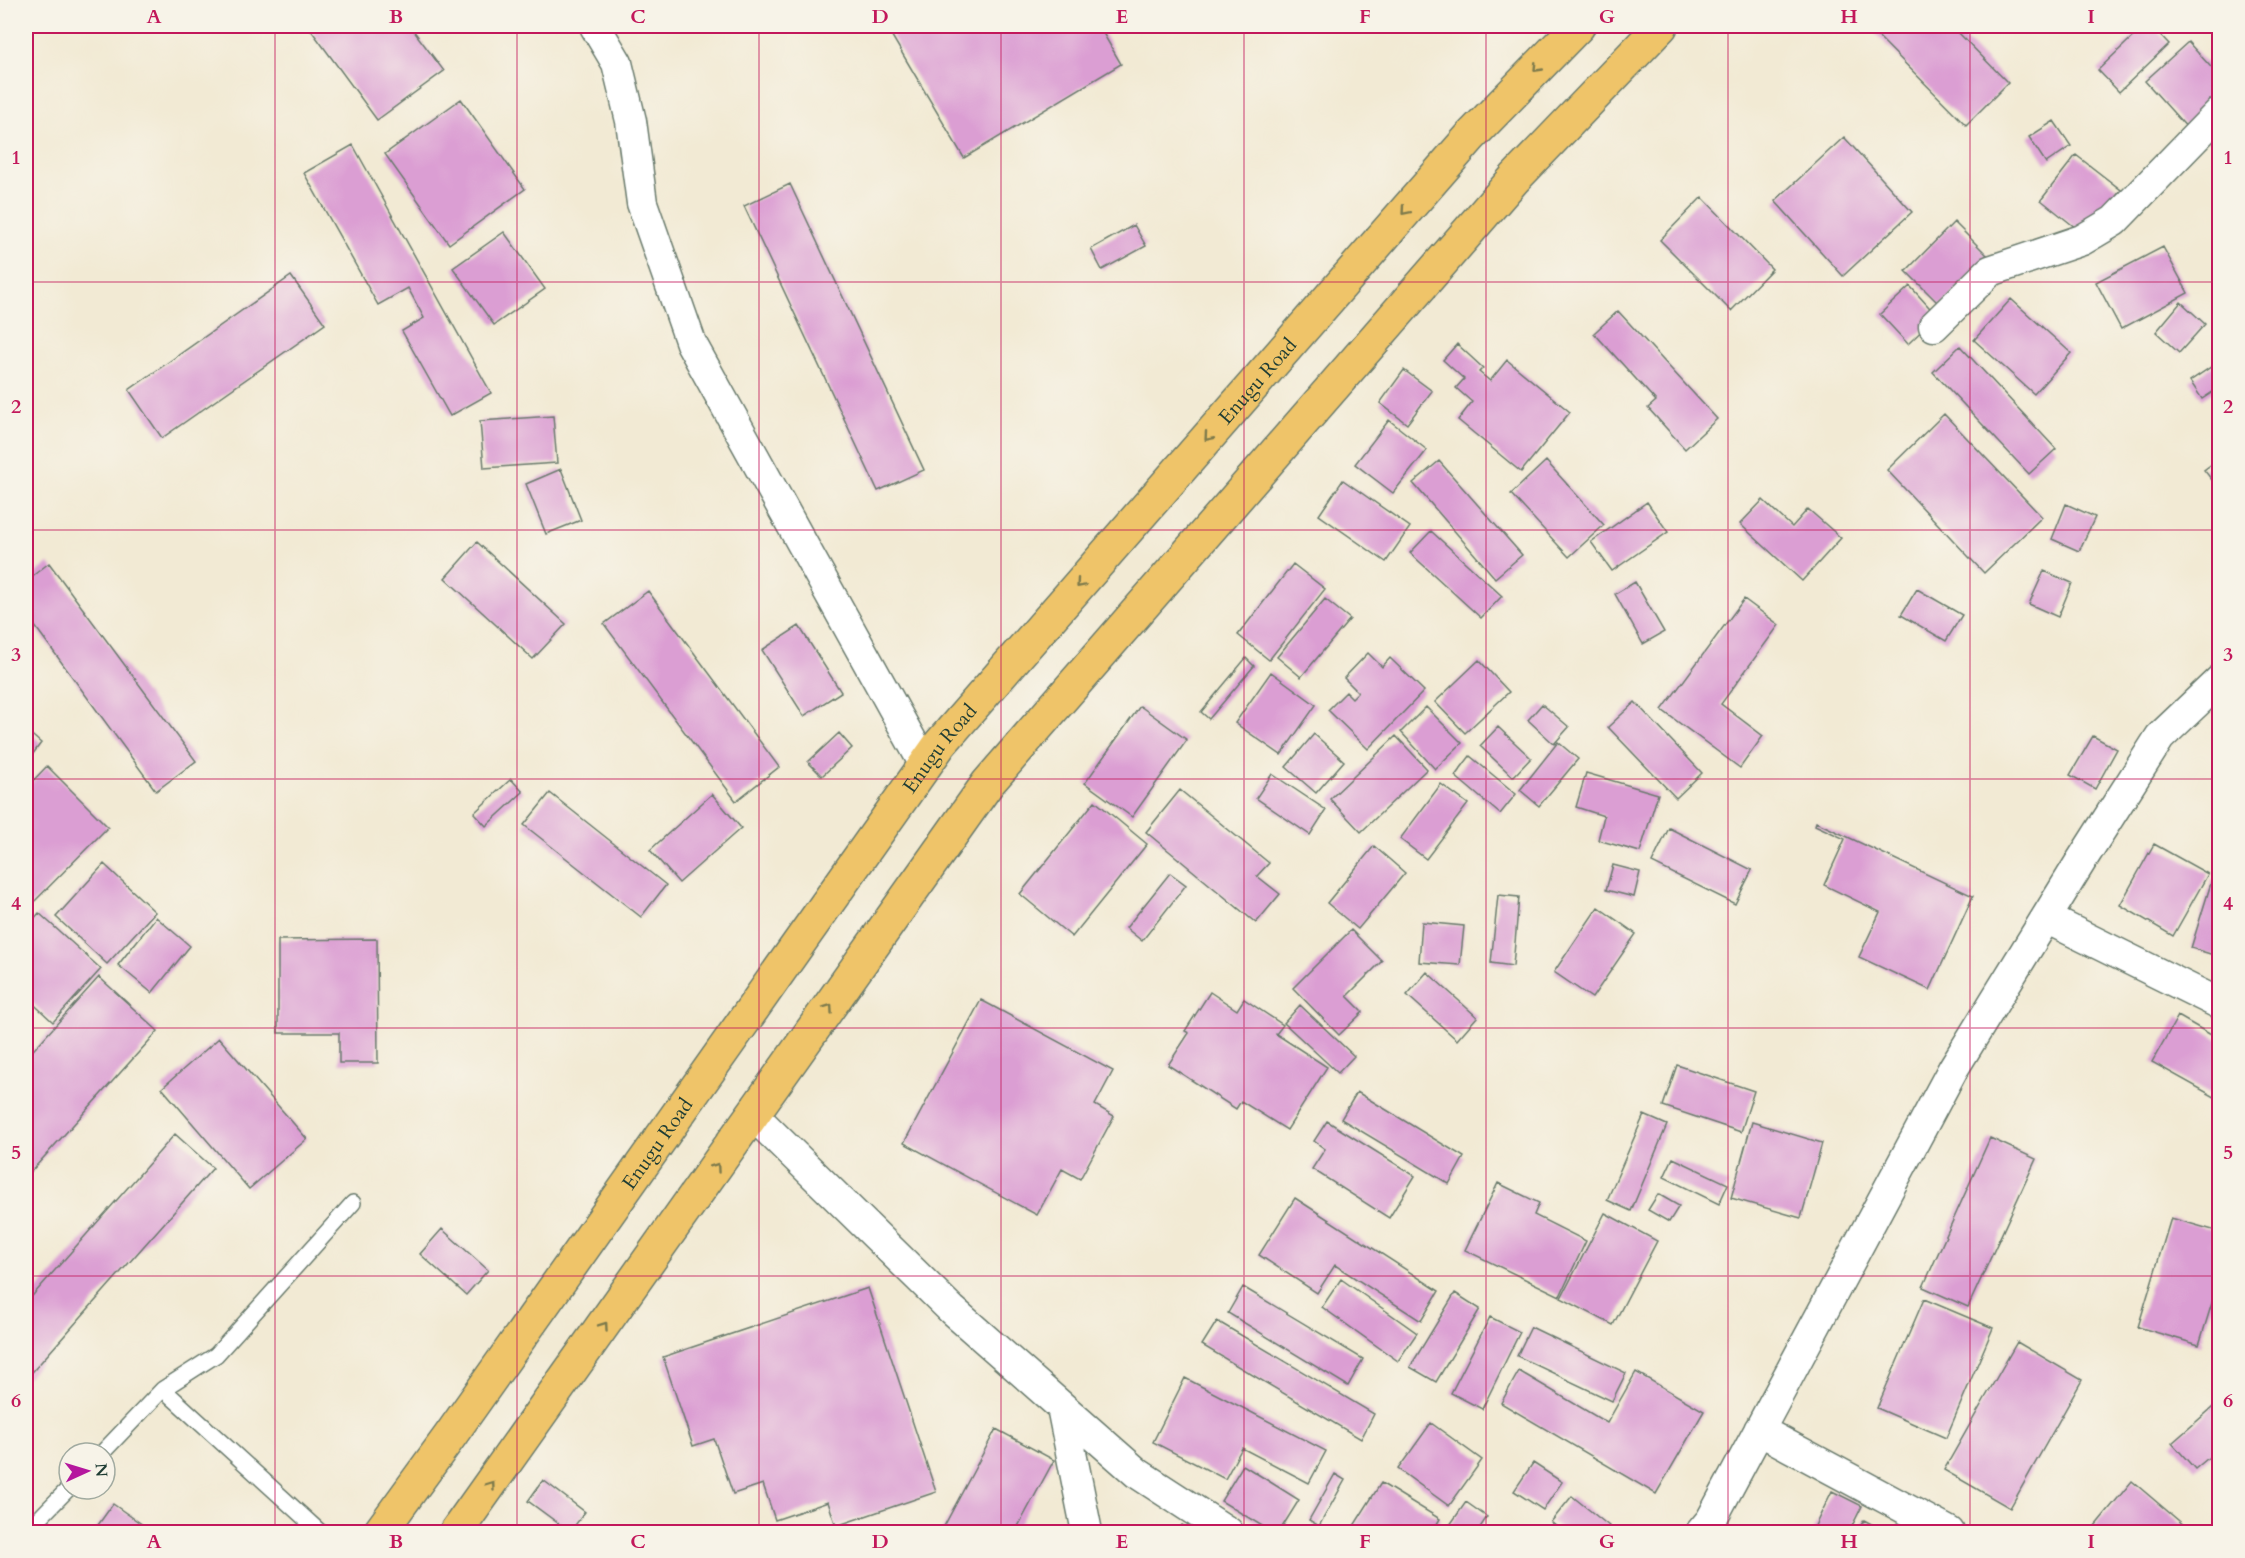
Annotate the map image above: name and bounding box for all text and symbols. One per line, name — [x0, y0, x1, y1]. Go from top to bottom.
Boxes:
text: A — [146, 3, 162, 30]
text: B — [389, 3, 403, 30]
text: C — [630, 3, 646, 30]
text: D — [871, 3, 889, 30]
text: E — [1116, 3, 1128, 30]
text: F — [1359, 3, 1371, 30]
text: G — [1599, 3, 1615, 30]
text: H — [1840, 3, 1858, 30]
text: I — [2087, 3, 2095, 30]
one-way arrow — [1533, 61, 1544, 71]
text: 1 — [11, 144, 21, 171]
text: 1 — [2223, 144, 2233, 171]
one-way arrow — [1401, 204, 1412, 215]
street label: Enugu Road — [1212, 332, 1303, 430]
text: 2 — [11, 393, 21, 420]
text: 2 — [2223, 393, 2233, 420]
one-way arrow — [1204, 430, 1215, 441]
one-way arrow — [1076, 577, 1087, 588]
text: 3 — [11, 641, 21, 668]
text: 3 — [2223, 641, 2233, 668]
street label: Enugu Road — [897, 698, 983, 798]
text: 4 — [11, 890, 21, 917]
text: 4 — [2223, 890, 2233, 917]
one-way arrow — [822, 1004, 833, 1015]
street label: Enugu Road — [616, 1093, 699, 1195]
text: 5 — [11, 1139, 21, 1166]
text: 5 — [2223, 1139, 2233, 1166]
one-way arrow — [709, 1163, 720, 1174]
one-way arrow — [597, 1322, 608, 1333]
text: 6 — [11, 1387, 21, 1414]
text: 6 — [2223, 1387, 2233, 1414]
north arrow — [57, 1441, 117, 1501]
text: N — [90, 1462, 112, 1478]
one-way arrow — [483, 1481, 494, 1492]
text: A — [146, 1528, 162, 1555]
text: B — [389, 1528, 403, 1555]
text: C — [630, 1528, 646, 1555]
text: D — [871, 1528, 889, 1555]
text: E — [1116, 1528, 1128, 1555]
text: F — [1359, 1528, 1371, 1555]
text: G — [1599, 1528, 1615, 1555]
text: H — [1840, 1528, 1858, 1555]
text: I — [2087, 1528, 2095, 1555]

